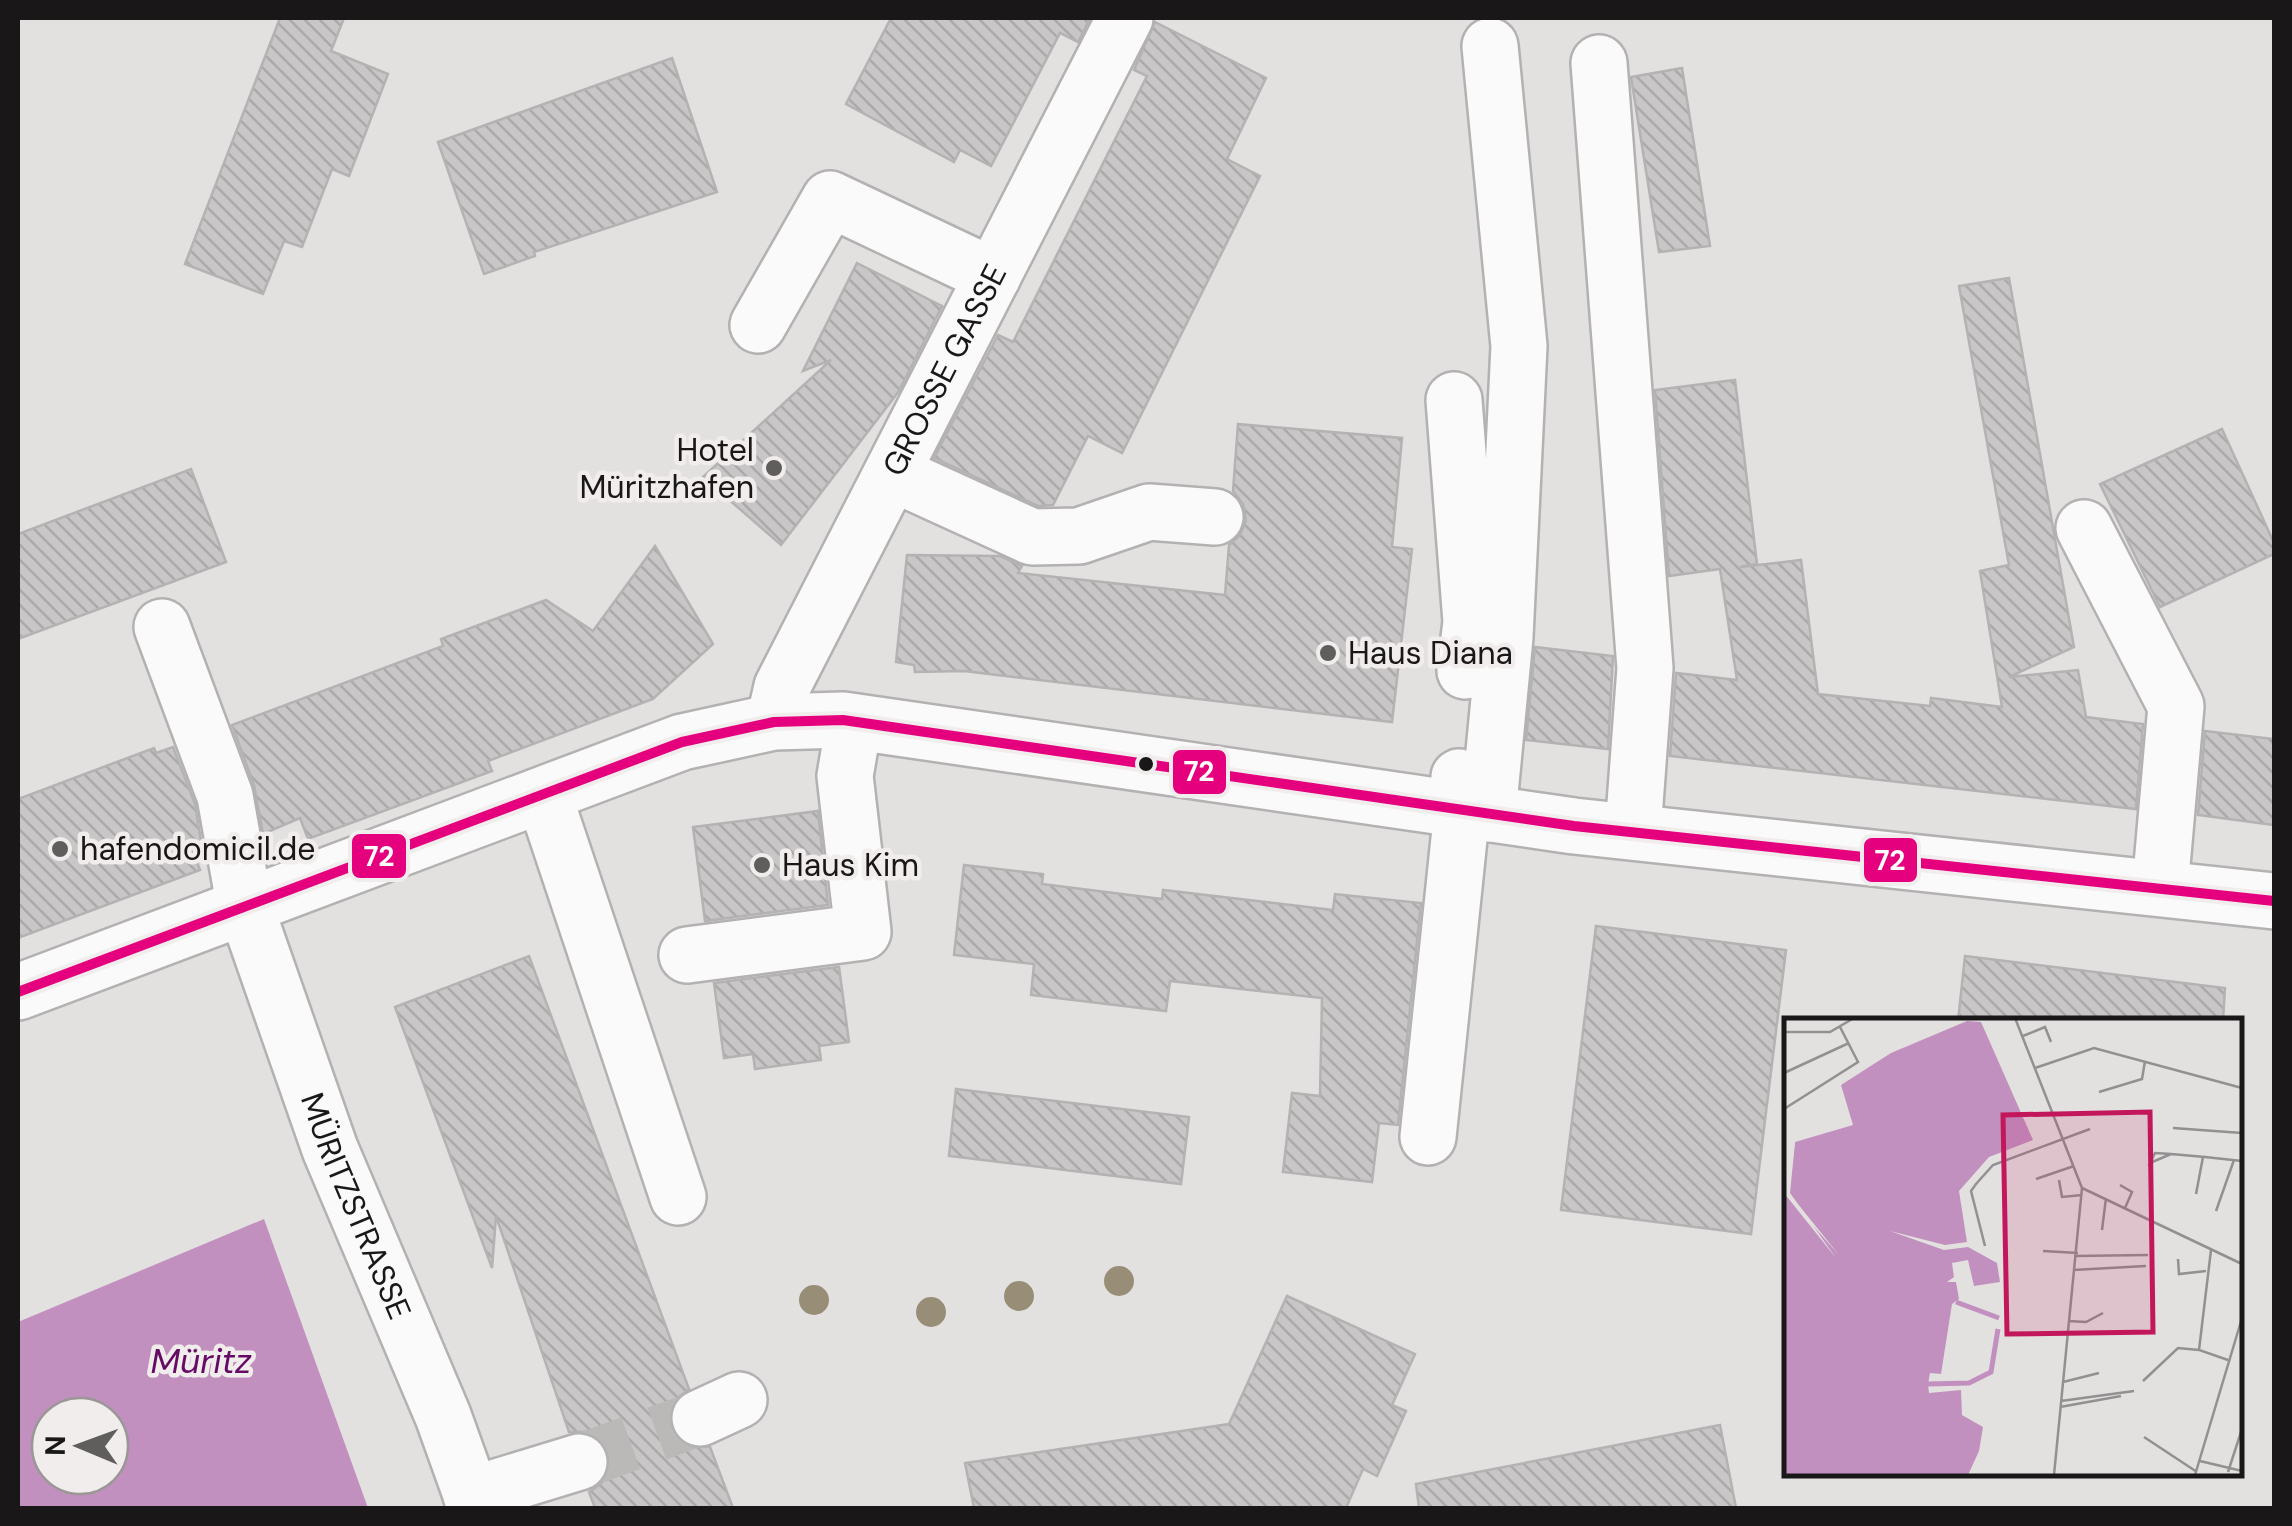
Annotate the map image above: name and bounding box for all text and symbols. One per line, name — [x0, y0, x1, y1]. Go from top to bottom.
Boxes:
street label: GROSSE GASSE — [873, 257, 1016, 483]
place label: Hotel Müritzhafen — [579, 429, 754, 508]
marker: Hotel Müritzhafen — [763, 457, 785, 479]
place label: Haus Diana — [1348, 632, 1513, 674]
marker: Haus Diana — [1317, 642, 1339, 664]
line badge: 72 — [1171, 748, 1228, 796]
text: 72 — [1184, 753, 1214, 790]
unlabelled marker — [1136, 754, 1156, 774]
place label: hafendomicil.de — [80, 828, 316, 870]
line badge: 72 — [350, 832, 408, 880]
line badge: 72 — [1862, 836, 1919, 884]
marker: hafendomicil.de — [49, 838, 71, 860]
text: 72 — [364, 838, 394, 875]
text: 72 — [1875, 842, 1905, 879]
place label: Haus Kim — [782, 844, 919, 886]
marker: Haus Kim — [751, 854, 773, 876]
inset map — [1784, 1018, 2242, 1476]
street label: MÜRITZSTRASSE — [291, 1087, 421, 1326]
water label: Müritz — [151, 1338, 252, 1384]
north arrow — [30, 1396, 130, 1496]
text: N — [37, 1435, 74, 1456]

